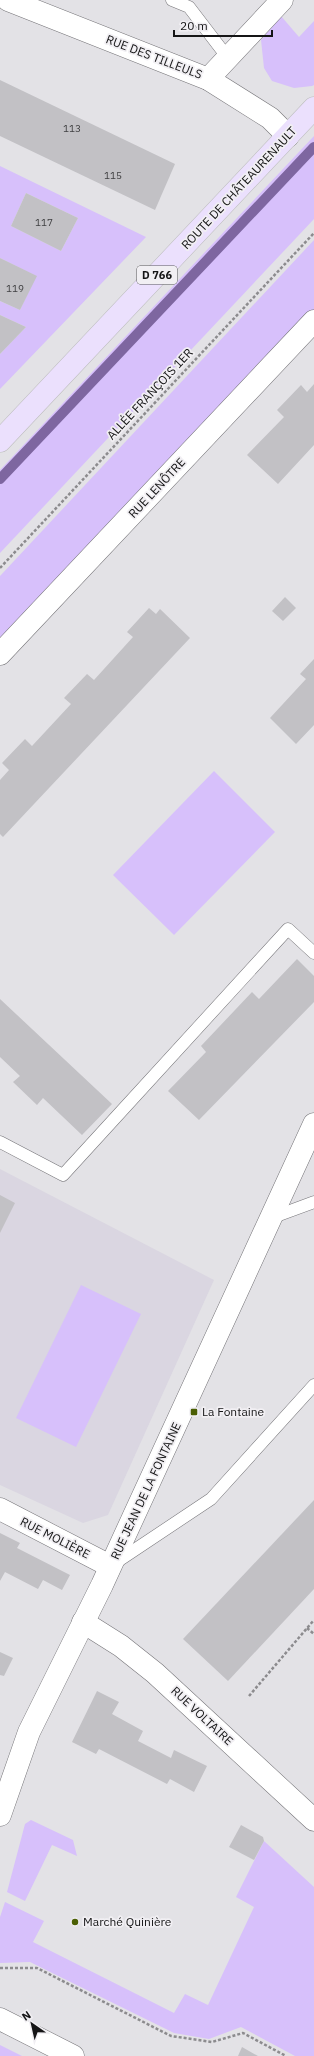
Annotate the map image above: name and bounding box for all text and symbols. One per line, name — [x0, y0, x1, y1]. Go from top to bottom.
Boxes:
scale bar — [174, 12, 272, 38]
text: 20 m — [180, 18, 208, 33]
street label: RUE DES TILLEULS — [104, 31, 205, 82]
house number: 113 — [63, 122, 81, 135]
street label: ROUTE DE CHÂTEAURENAULT — [178, 123, 299, 252]
house number: 115 — [104, 169, 122, 182]
house number: 117 — [35, 216, 53, 229]
road number: D 766 — [137, 266, 177, 284]
house number: 119 — [6, 282, 24, 295]
street label: ALLÉE FRANÇOIS 1ER — [103, 345, 196, 442]
street label: RUE LENÔTRE — [125, 454, 188, 521]
place label: La Fontaine — [202, 1404, 265, 1419]
marker: La Fontaine — [189, 1407, 199, 1417]
street label: RUE JEAN DE LA FONTAINE — [107, 1420, 184, 1562]
street label: RUE MOLIÈRE — [18, 1514, 93, 1562]
street label: RUE VOLTAIRE — [168, 1683, 237, 1748]
place label: Marché Quinière — [83, 1914, 172, 1929]
marker: Marché Quinière — [70, 1917, 80, 1927]
north arrow — [12, 2004, 52, 2044]
text: N — [19, 2008, 34, 2024]

